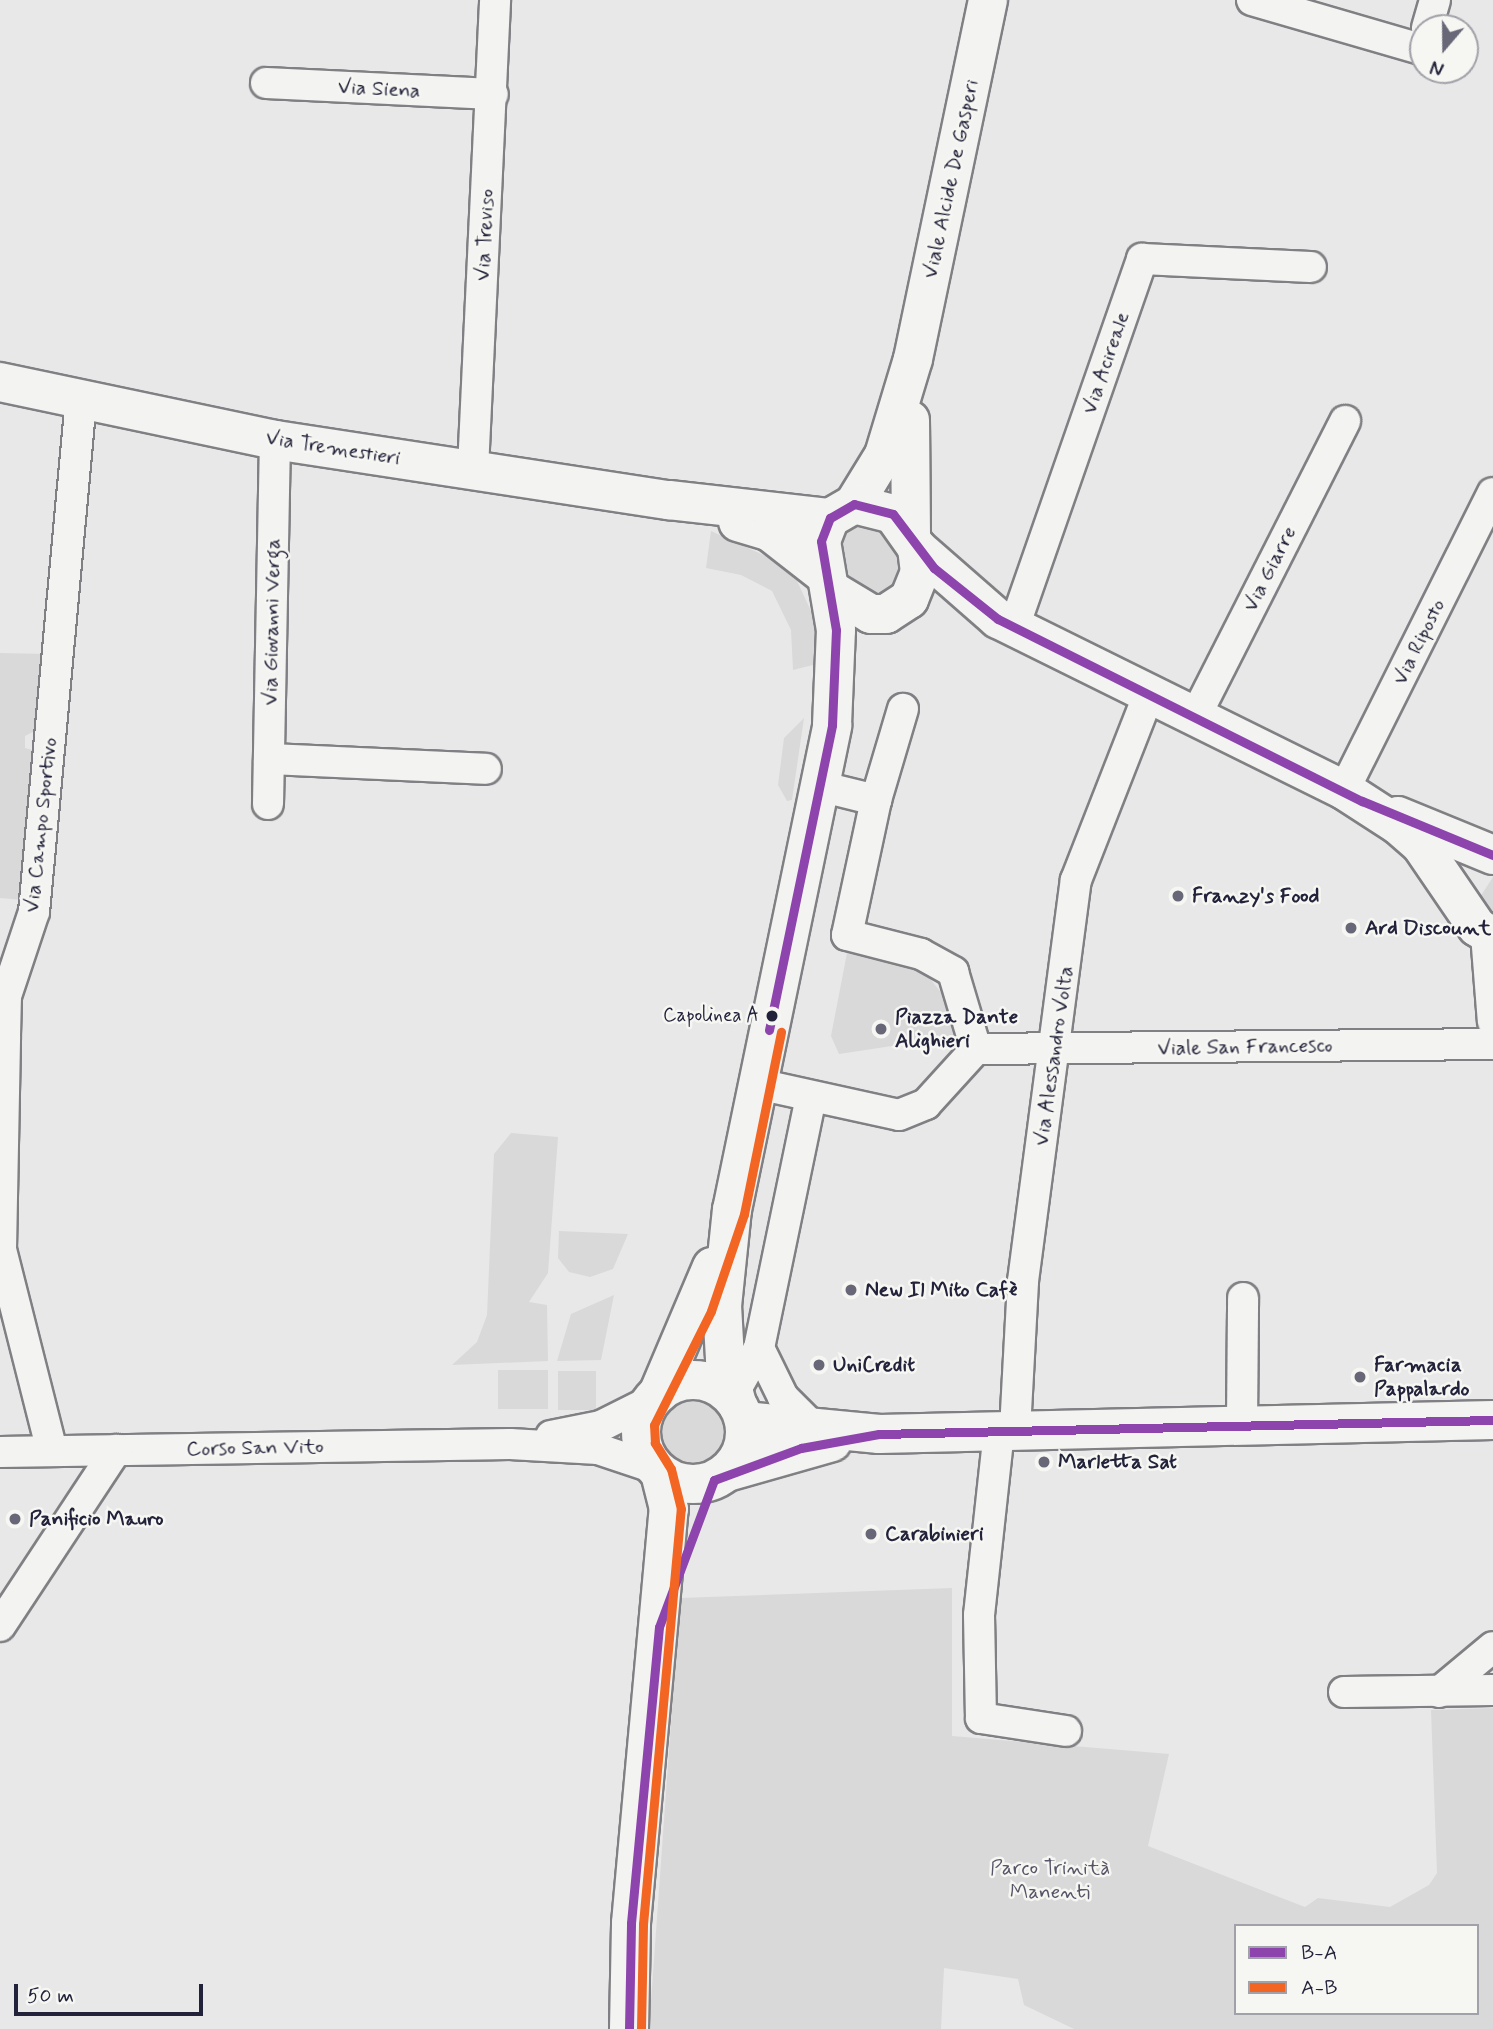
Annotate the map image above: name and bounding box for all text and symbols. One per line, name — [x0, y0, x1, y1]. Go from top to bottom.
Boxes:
north arrow — [1409, 14, 1479, 84]
text: N — [1427, 53, 1448, 81]
street label: Via Siena — [336, 74, 422, 104]
street label: Viale Alcide De Gasperi — [918, 77, 984, 281]
street label: Via Treviso — [470, 188, 500, 282]
street label: Via Acireale — [1077, 310, 1135, 416]
street label: Via Tremestieri — [264, 425, 402, 471]
street label: Via Giarre — [1238, 523, 1302, 615]
street label: Via Giovanni Verga — [258, 539, 286, 705]
street label: Via Riposto — [1388, 595, 1450, 689]
street label: Via Campo Sportivo — [19, 737, 63, 913]
place label: Franzy's Food — [1192, 883, 1318, 909]
marker: Franzy's Food — [1170, 888, 1186, 904]
place label: Ard Discount — [1365, 915, 1479, 941]
marker: Ard Discount — [1343, 920, 1359, 936]
street label: Via Alessandro Volta — [1029, 963, 1079, 1149]
place label: Piazza Dante Alighieri — [895, 1004, 1018, 1054]
place label: Capolinea A — [663, 1005, 759, 1027]
marker: Capolinea A — [765, 1009, 779, 1023]
marker: Piazza Dante Alighieri — [873, 1021, 889, 1037]
street label: Viale San Francesco — [1155, 1033, 1335, 1061]
place label: New Il Mito Cafè — [865, 1277, 1019, 1303]
marker: New Il Mito Cafè — [843, 1282, 859, 1298]
place label: UniCredit — [833, 1352, 915, 1378]
place label: Farmacia Pappalardo — [1374, 1352, 1470, 1402]
marker: UniCredit — [811, 1357, 827, 1373]
marker: Farmacia Pappalardo — [1352, 1369, 1368, 1385]
street label: Corso San Vito — [190, 1434, 320, 1462]
place label: Marletta Sat — [1058, 1449, 1177, 1475]
marker: Marletta Sat — [1036, 1454, 1052, 1470]
place label: Panificio Mauro — [29, 1506, 160, 1532]
marker: Panificio Mauro — [7, 1511, 23, 1527]
place label: Carabinieri — [885, 1521, 984, 1547]
marker: Carabinieri — [863, 1526, 879, 1542]
park label: Parco Trinità Manenti — [990, 1855, 1110, 1905]
legend — [1234, 1924, 1479, 2015]
text: B-A — [1301, 1939, 1337, 1967]
scale bar — [18, 1969, 206, 2013]
text: A-B — [1301, 1974, 1337, 2002]
text: 50 m — [27, 1982, 74, 2010]

